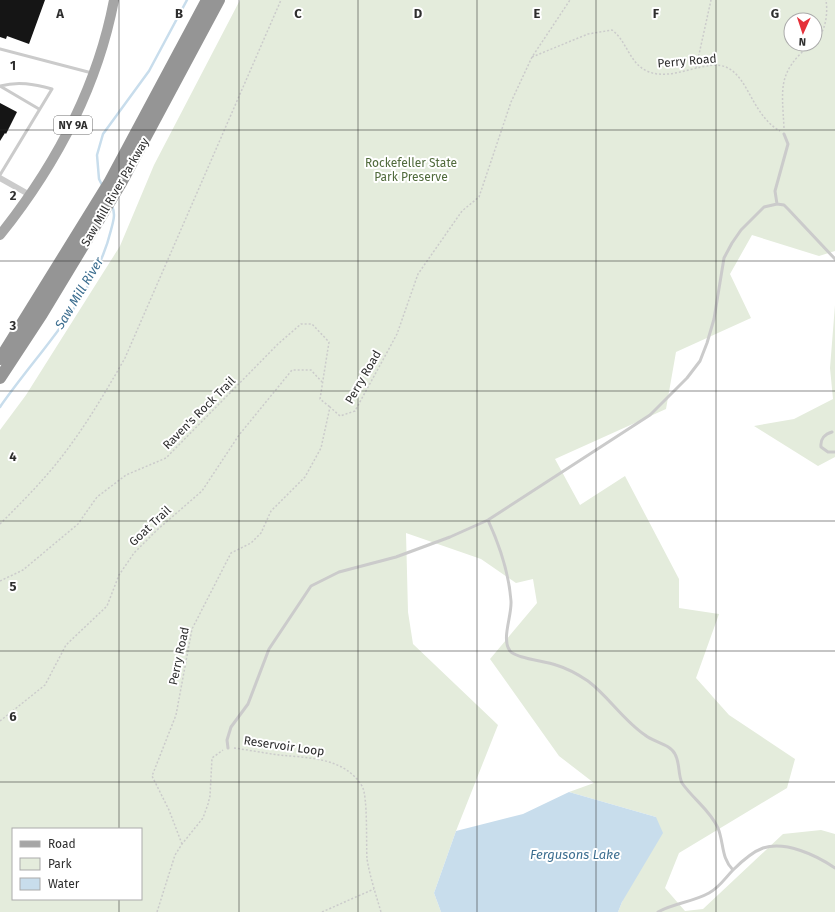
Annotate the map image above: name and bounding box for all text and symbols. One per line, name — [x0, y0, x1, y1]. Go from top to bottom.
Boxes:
text: A — [55, 6, 64, 21]
text: B — [175, 6, 183, 21]
text: C — [294, 6, 302, 21]
text: D — [414, 6, 423, 21]
text: E — [534, 6, 541, 21]
text: F — [653, 6, 660, 21]
text: G — [771, 6, 779, 21]
north arrow — [783, 12, 823, 52]
text: N — [799, 35, 806, 48]
street label: Perry Road — [657, 51, 717, 71]
text: 1 — [10, 58, 16, 73]
road number: NY 9A — [54, 116, 92, 134]
street label: Saw Mill River Parkway — [78, 135, 152, 249]
park label: Rockefeller State Park Preserve — [365, 156, 457, 184]
text: 2 — [10, 188, 17, 203]
water label: Saw Mill River — [51, 254, 107, 332]
text: 3 — [9, 318, 17, 333]
street label: Perry Road — [342, 348, 384, 406]
street label: Raven's Rock Trail — [160, 374, 238, 452]
text: 4 — [9, 449, 17, 464]
street label: Goat Trail — [126, 503, 174, 549]
text: 5 — [10, 579, 17, 594]
street label: Perry Road — [166, 626, 192, 686]
text: 6 — [9, 709, 17, 724]
street label: Reservoir Loop — [243, 733, 325, 759]
legend — [12, 828, 142, 900]
text: Road — [48, 837, 76, 851]
water label: Fergusons Lake — [530, 847, 620, 862]
text: Park — [48, 857, 72, 871]
text: Water — [48, 877, 80, 891]

